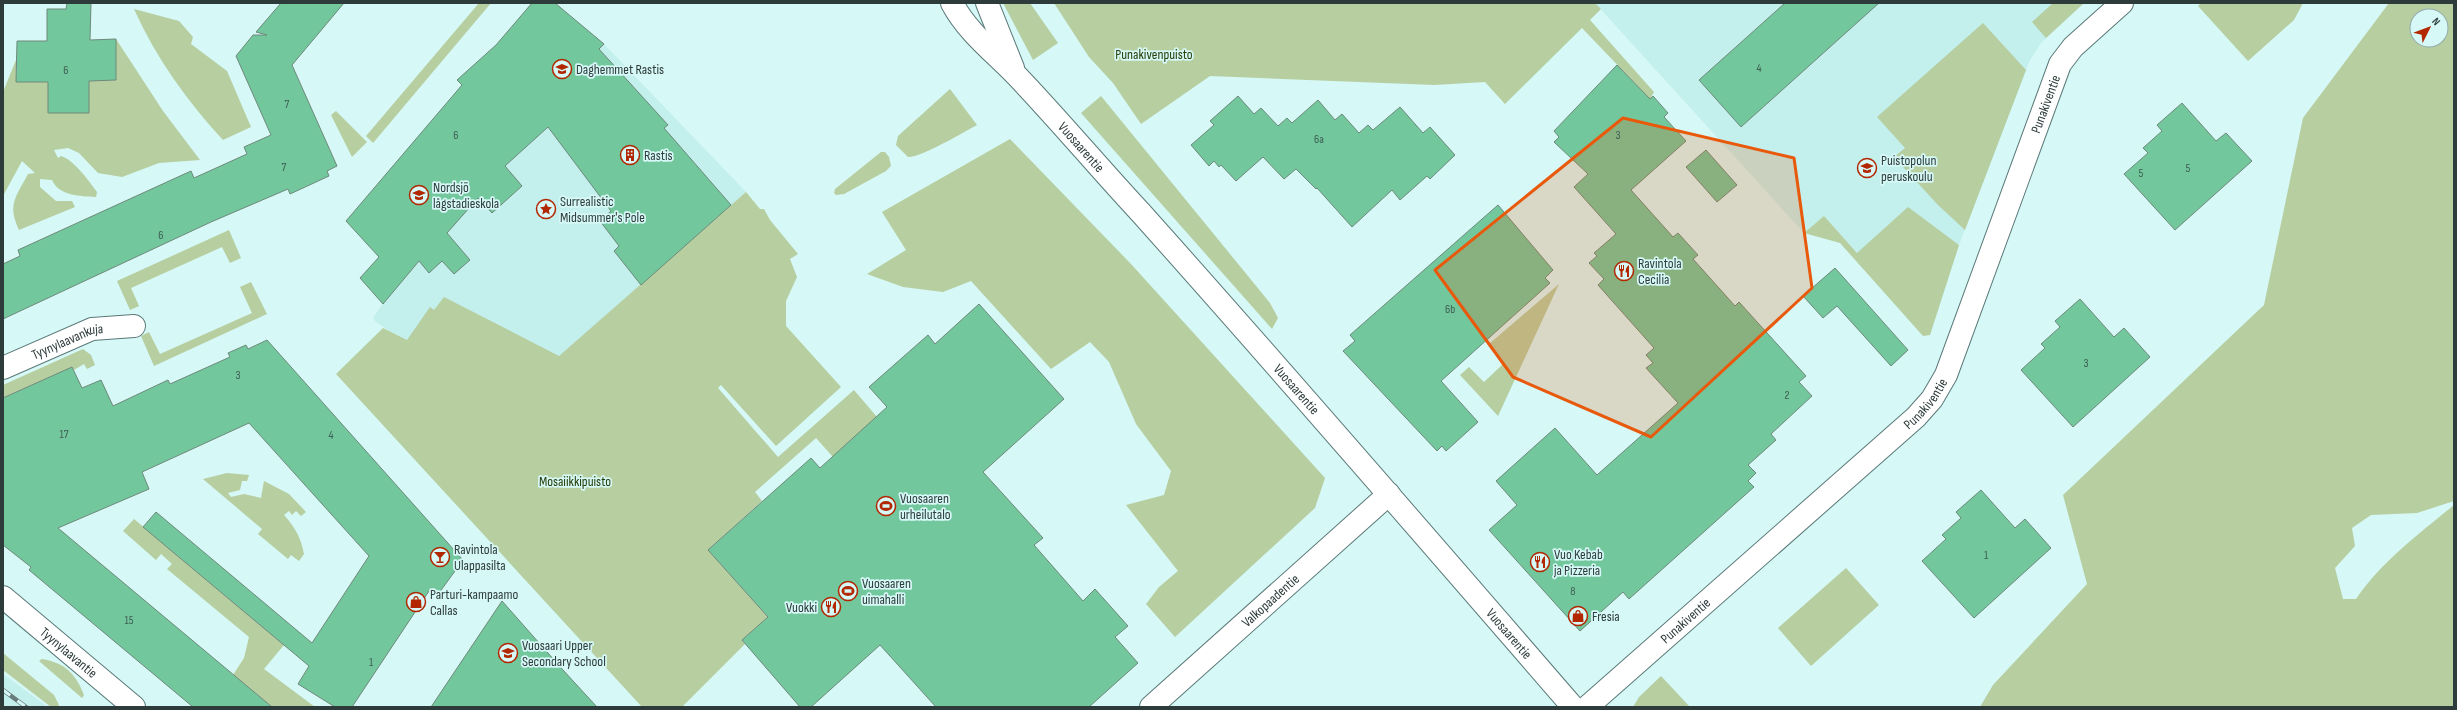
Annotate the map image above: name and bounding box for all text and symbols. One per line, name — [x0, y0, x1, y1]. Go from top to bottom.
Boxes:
north arrow — [2409, 8, 2449, 48]
text: N — [2429, 15, 2443, 28]
park label: Punakivenpuisto — [1115, 46, 1193, 63]
school or university icon: Daghemmet Rastis — [551, 58, 573, 80]
place label: Daghemmet Rastis — [576, 61, 664, 78]
house number: 4 — [1756, 61, 1762, 76]
house number: 6 — [63, 63, 69, 78]
street label: Punakiventie — [2027, 73, 2064, 135]
house number: 7 — [285, 97, 290, 112]
street label: Vuosaarentie — [1055, 118, 1108, 176]
house number: 6 — [453, 128, 459, 143]
house number: 3 — [1615, 128, 1621, 143]
house number: 6a — [1314, 132, 1324, 147]
building icon: Rastis — [619, 144, 641, 166]
place label: Rastis — [644, 147, 673, 164]
place label: Puistopolun peruskoulu — [1881, 152, 1936, 185]
school or university icon: Puistopolun peruskoulu — [1856, 157, 1878, 179]
house number: 7 — [282, 160, 287, 175]
house number: 5 — [2186, 161, 2191, 176]
house number: 5 — [2139, 166, 2144, 181]
place label: Nordsjö lågstadieskola — [433, 179, 499, 212]
school or university icon: Nordsjö lågstadieskola — [408, 184, 430, 206]
place label: Surrealistic Midsummer's Pole — [560, 193, 645, 226]
place icon: Surrealistic Midsummer's Pole — [535, 198, 557, 220]
house number: 6 — [158, 228, 164, 243]
place label: Ravintola Cecilia — [1638, 255, 1682, 288]
restaurant icon: Ravintola Cecilia — [1613, 260, 1635, 282]
house number: 6b — [1445, 302, 1455, 317]
street label: Tyynylaavankuja — [29, 320, 104, 363]
house number: 3 — [2083, 356, 2089, 371]
street label: Vuosaarentie — [1270, 360, 1323, 418]
house number: 3 — [235, 368, 241, 383]
street label: Punakiventie — [1900, 375, 1951, 433]
house number: 2 — [1785, 388, 1790, 403]
house number: 17 — [60, 427, 69, 442]
house number: 4 — [328, 428, 334, 443]
park label: Mosaiikkipuisto — [539, 473, 611, 490]
place label: Vuosaaren urheilutalo — [900, 490, 951, 523]
sports icon: Vuosaaren urheilutalo — [875, 495, 897, 517]
place label: Ravintola Ulappasilta — [454, 541, 506, 574]
bar icon: Ravintola Ulappasilta — [429, 546, 451, 568]
place label: Vuo Kebab ja Pizzeria — [1553, 546, 1603, 579]
house number: 1 — [1984, 548, 1989, 563]
restaurant icon: Vuo Kebab ja Pizzeria — [1529, 551, 1551, 573]
street label: Valkopaadentie — [1238, 570, 1303, 630]
place label: Vuosaaren uimahalli — [862, 575, 911, 608]
sports icon: Vuosaaren uimahalli — [837, 580, 859, 602]
house number: 8 — [1570, 584, 1576, 599]
place label: Parturi-kampaamo Callas — [430, 586, 518, 619]
shop icon: Parturi-kampaamo Callas — [405, 591, 427, 613]
street label: Punakiventie — [1657, 594, 1714, 647]
restaurant icon: Vuokki — [820, 596, 842, 618]
place label: Vuokki — [786, 599, 817, 616]
street label: Vuosaarentie — [1483, 605, 1536, 662]
shop icon: Fresia — [1567, 605, 1589, 627]
place label: Fresia — [1592, 608, 1620, 625]
house number: 15 — [124, 613, 134, 628]
street label: Tyynylaavantie — [37, 623, 101, 681]
place label: Vuosaari Upper Secondary School — [522, 637, 606, 670]
school or university icon: Vuosaari Upper Secondary School — [497, 642, 519, 664]
house number: 1 — [369, 655, 374, 670]

